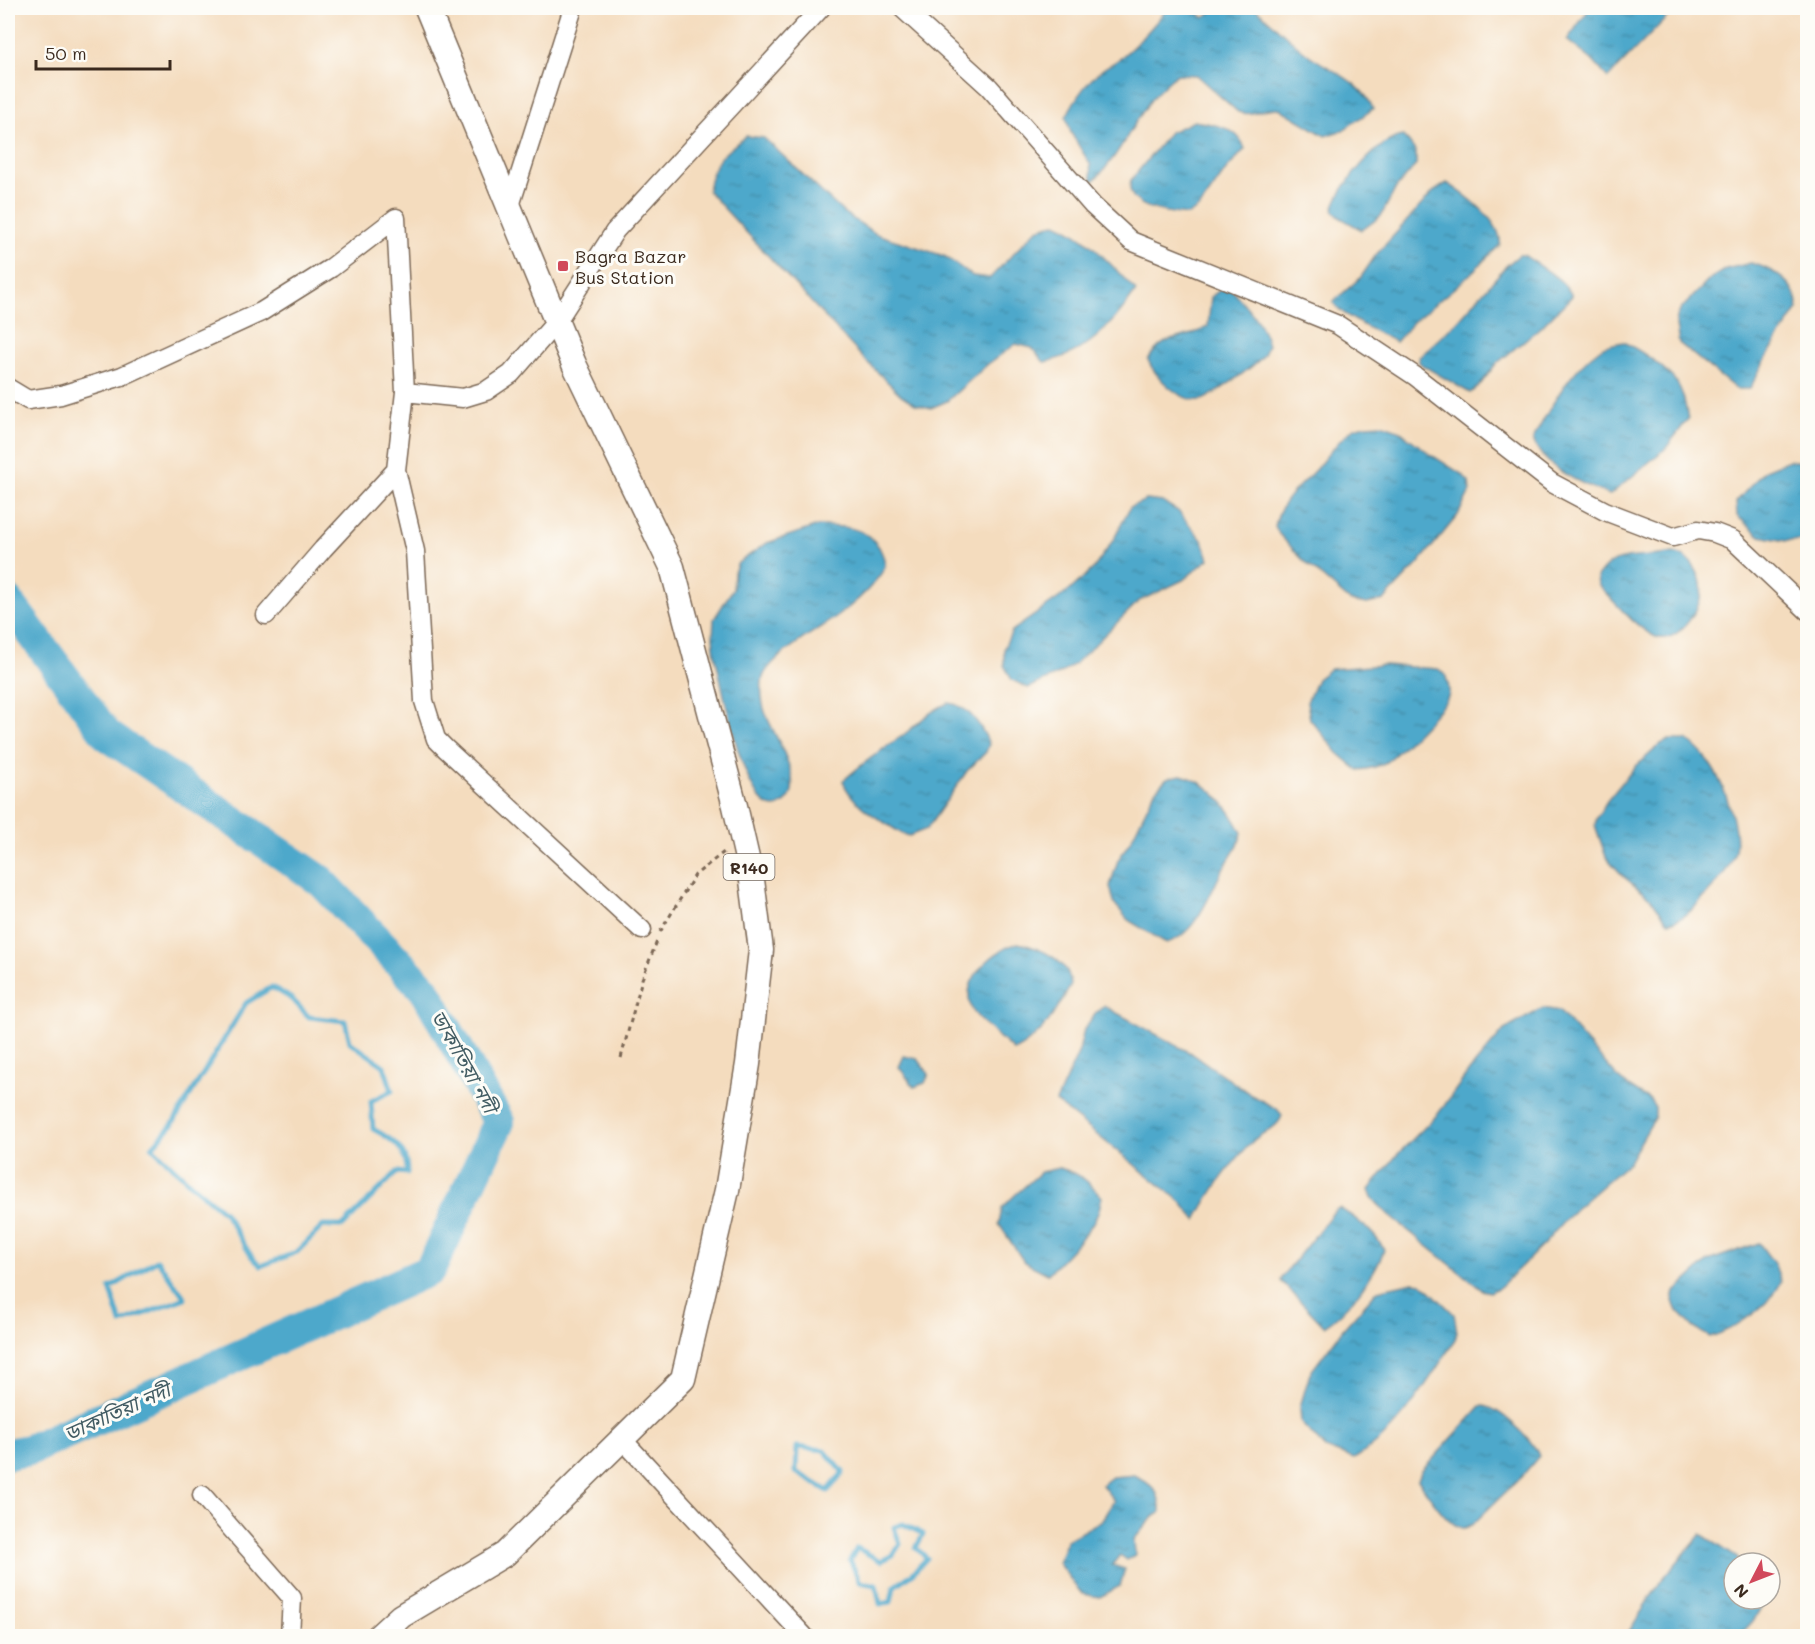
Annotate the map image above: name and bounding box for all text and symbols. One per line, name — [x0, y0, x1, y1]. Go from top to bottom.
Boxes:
scale bar — [36, 33, 170, 71]
text: 50 m — [45, 41, 87, 65]
place label: Bagra Bazar Bus Station — [575, 244, 687, 289]
marker: Bagra Bazar Bus Station — [556, 259, 570, 273]
road number: R140 — [724, 854, 774, 880]
water label: ডাকাতিয়া নদী — [426, 1005, 506, 1120]
water label: ডাকাতিয়া নদী — [60, 1375, 177, 1446]
north arrow — [1722, 1551, 1782, 1611]
text: N — [1729, 1580, 1752, 1603]

